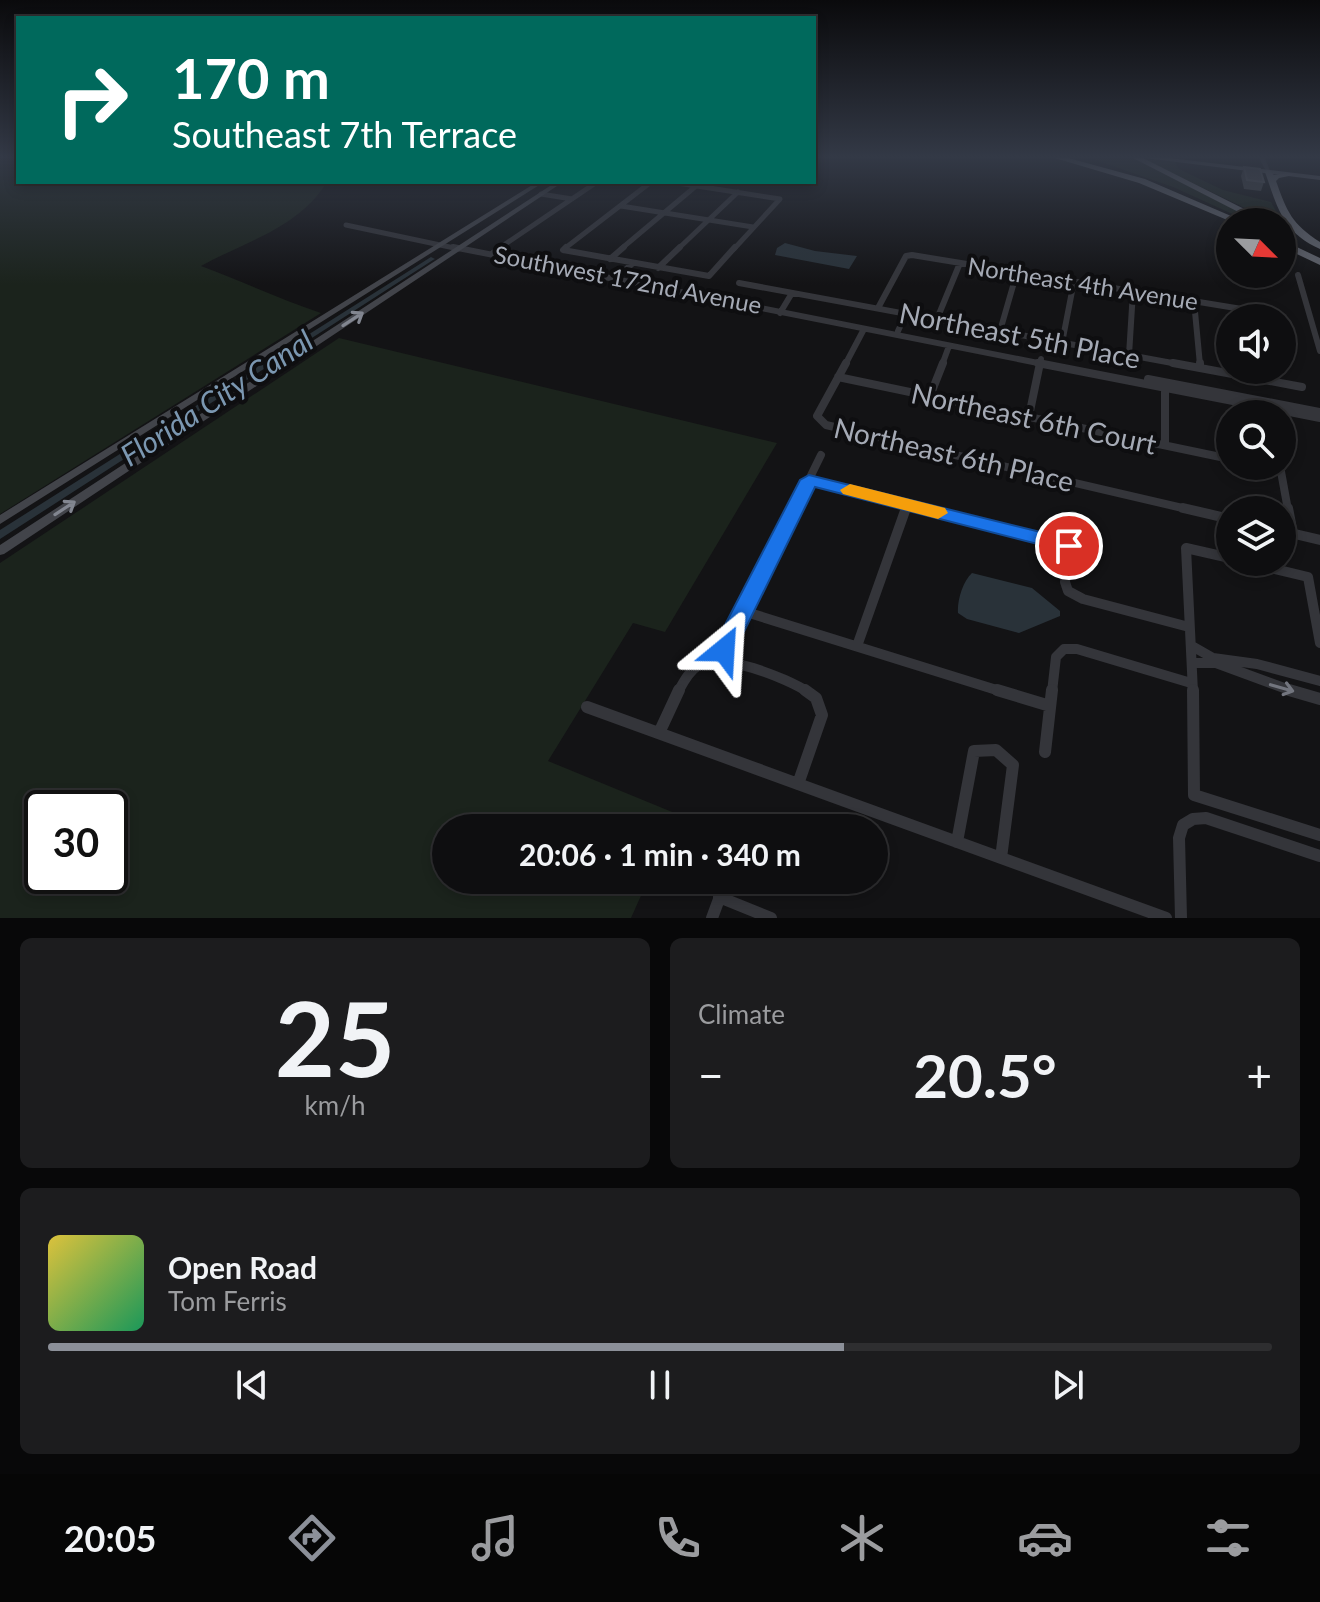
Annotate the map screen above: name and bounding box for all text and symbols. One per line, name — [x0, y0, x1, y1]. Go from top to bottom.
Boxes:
text: 170 m — [172, 44, 330, 111]
icon: right — [40, 48, 144, 152]
text: Southeast 7th Terrace — [172, 112, 517, 156]
north arrow — [1216, 208, 1296, 288]
map controls — [1216, 208, 1296, 576]
street label: Southwest 172nd Avenue — [492, 239, 764, 319]
street label: Northeast 4th Avenue — [966, 250, 1200, 316]
street label: Northeast 5th Place — [897, 295, 1143, 375]
button: sound — [1216, 304, 1296, 384]
one-way arrow — [341, 311, 364, 327]
water label: Florida City Canal — [113, 321, 319, 473]
street label: Northeast 6th Court — [908, 375, 1160, 461]
button: search — [1216, 400, 1296, 480]
street label: Northeast 6th Place — [831, 410, 1077, 498]
button: layers — [1216, 496, 1296, 576]
one-way arrow — [54, 500, 76, 516]
pin — [1035, 512, 1103, 580]
icon: arrive — [1047, 524, 1091, 568]
position arrow — [682, 608, 766, 692]
one-way arrow — [1269, 681, 1295, 696]
speed limit sign: 30 — [24, 790, 128, 894]
text: 20:06 · 1 min · 340 m — [519, 836, 801, 872]
text: 25 — [275, 974, 395, 1099]
text: Climate — [698, 998, 785, 1030]
text: 20.5° — [913, 1039, 1057, 1111]
text: − — [698, 1049, 724, 1101]
text: + — [1246, 1049, 1272, 1101]
text: km/h — [305, 1089, 365, 1121]
text: Open Road — [168, 1249, 317, 1285]
text: Tom Ferris — [168, 1285, 287, 1317]
icon: previous — [230, 1363, 274, 1407]
icon: pause — [638, 1363, 682, 1407]
icon: next — [1046, 1363, 1090, 1407]
icon: directions — [284, 1510, 340, 1566]
icon: music — [467, 1510, 523, 1566]
icon: phone — [650, 1510, 706, 1566]
icon: climate — [834, 1510, 890, 1566]
icon: car — [1017, 1510, 1073, 1566]
icon: filters — [1200, 1510, 1256, 1566]
text: 20:05 — [64, 1516, 156, 1560]

